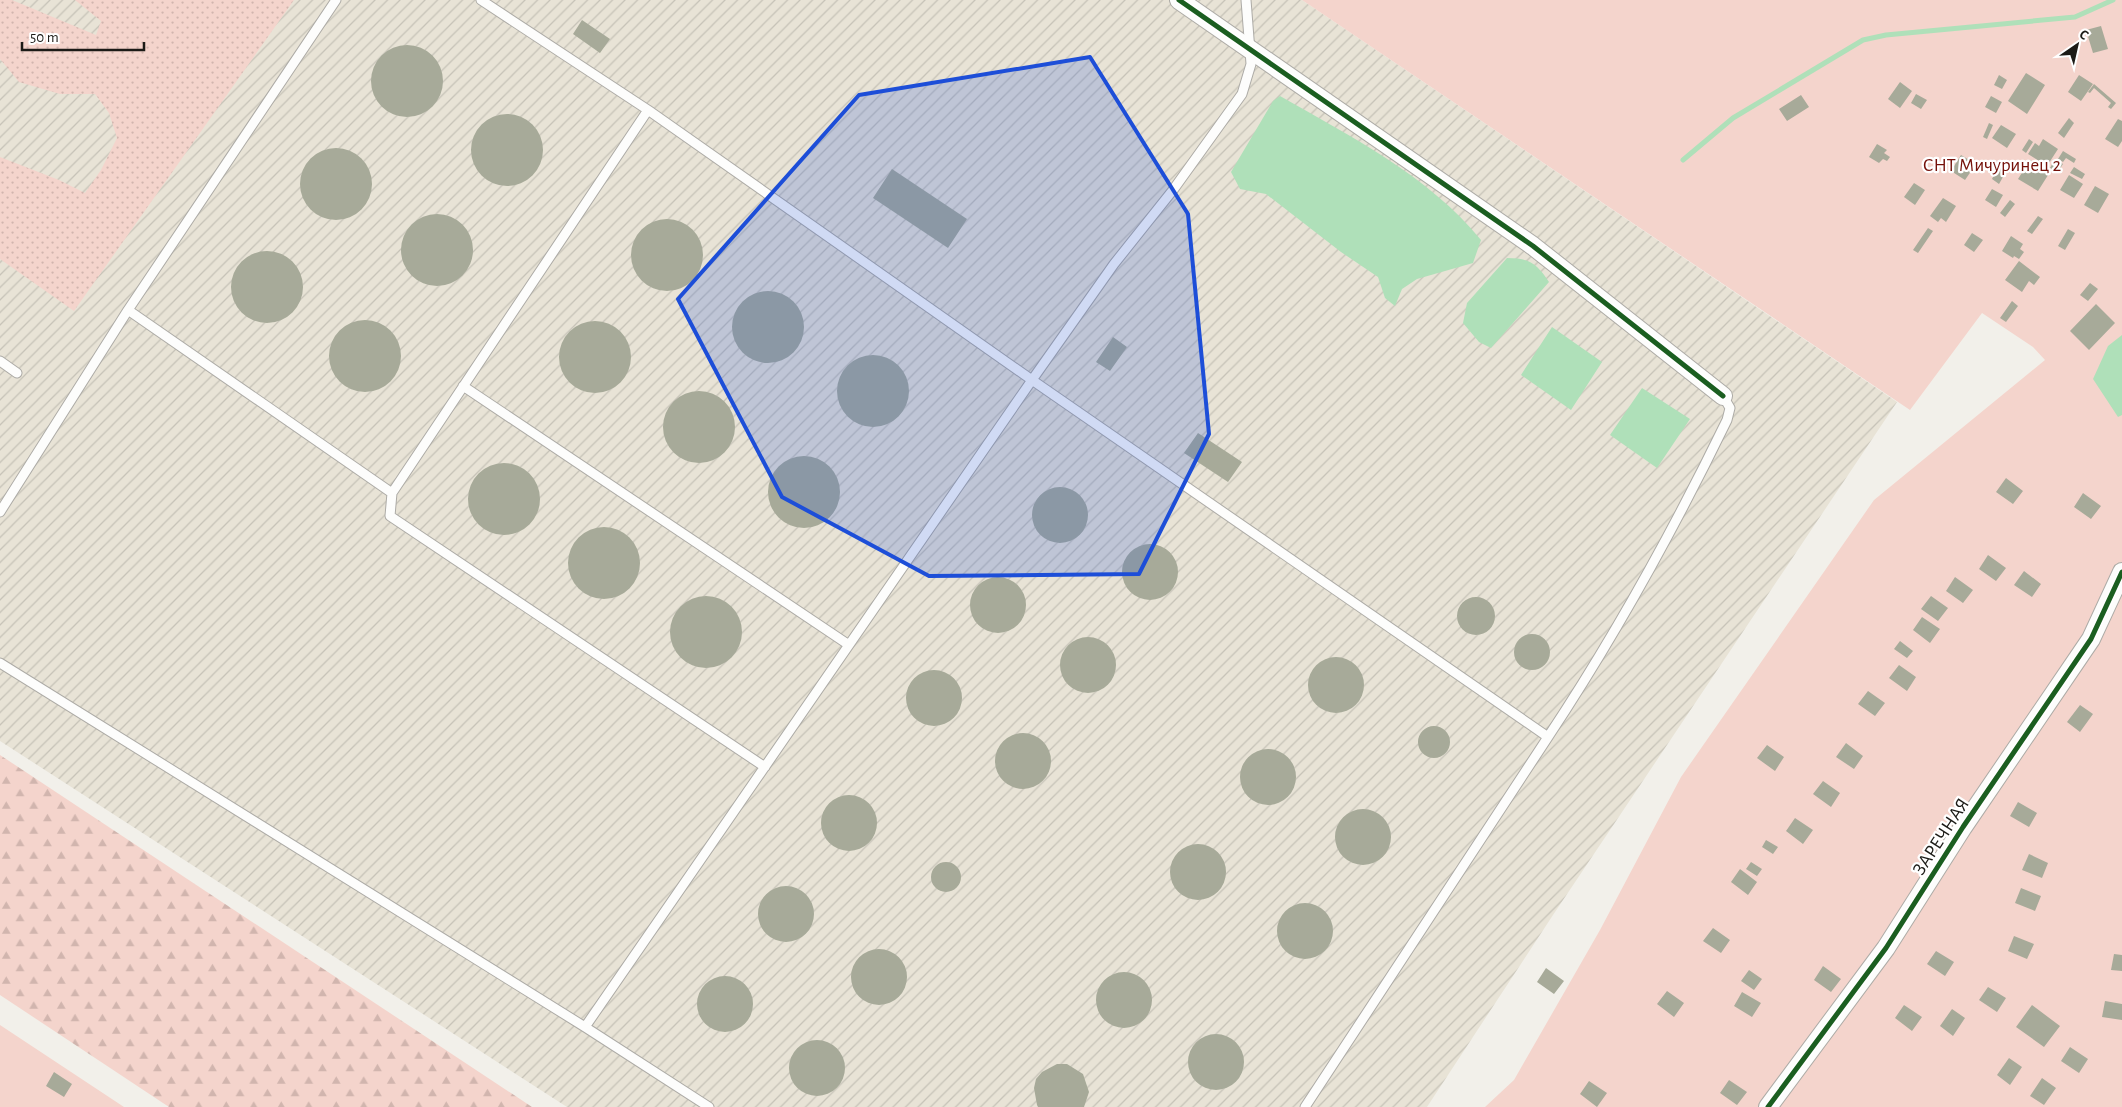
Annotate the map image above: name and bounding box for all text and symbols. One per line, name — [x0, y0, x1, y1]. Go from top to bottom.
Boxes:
scale bar — [22, 20, 145, 52]
north arrow — [2052, 20, 2102, 70]
text: С — [2077, 27, 2091, 43]
text: 50 m — [30, 30, 59, 45]
park label: СНТ Мичуринец 2 — [1923, 156, 2062, 175]
street label: ЗАРЕЧНАЯ — [1909, 795, 1973, 879]

